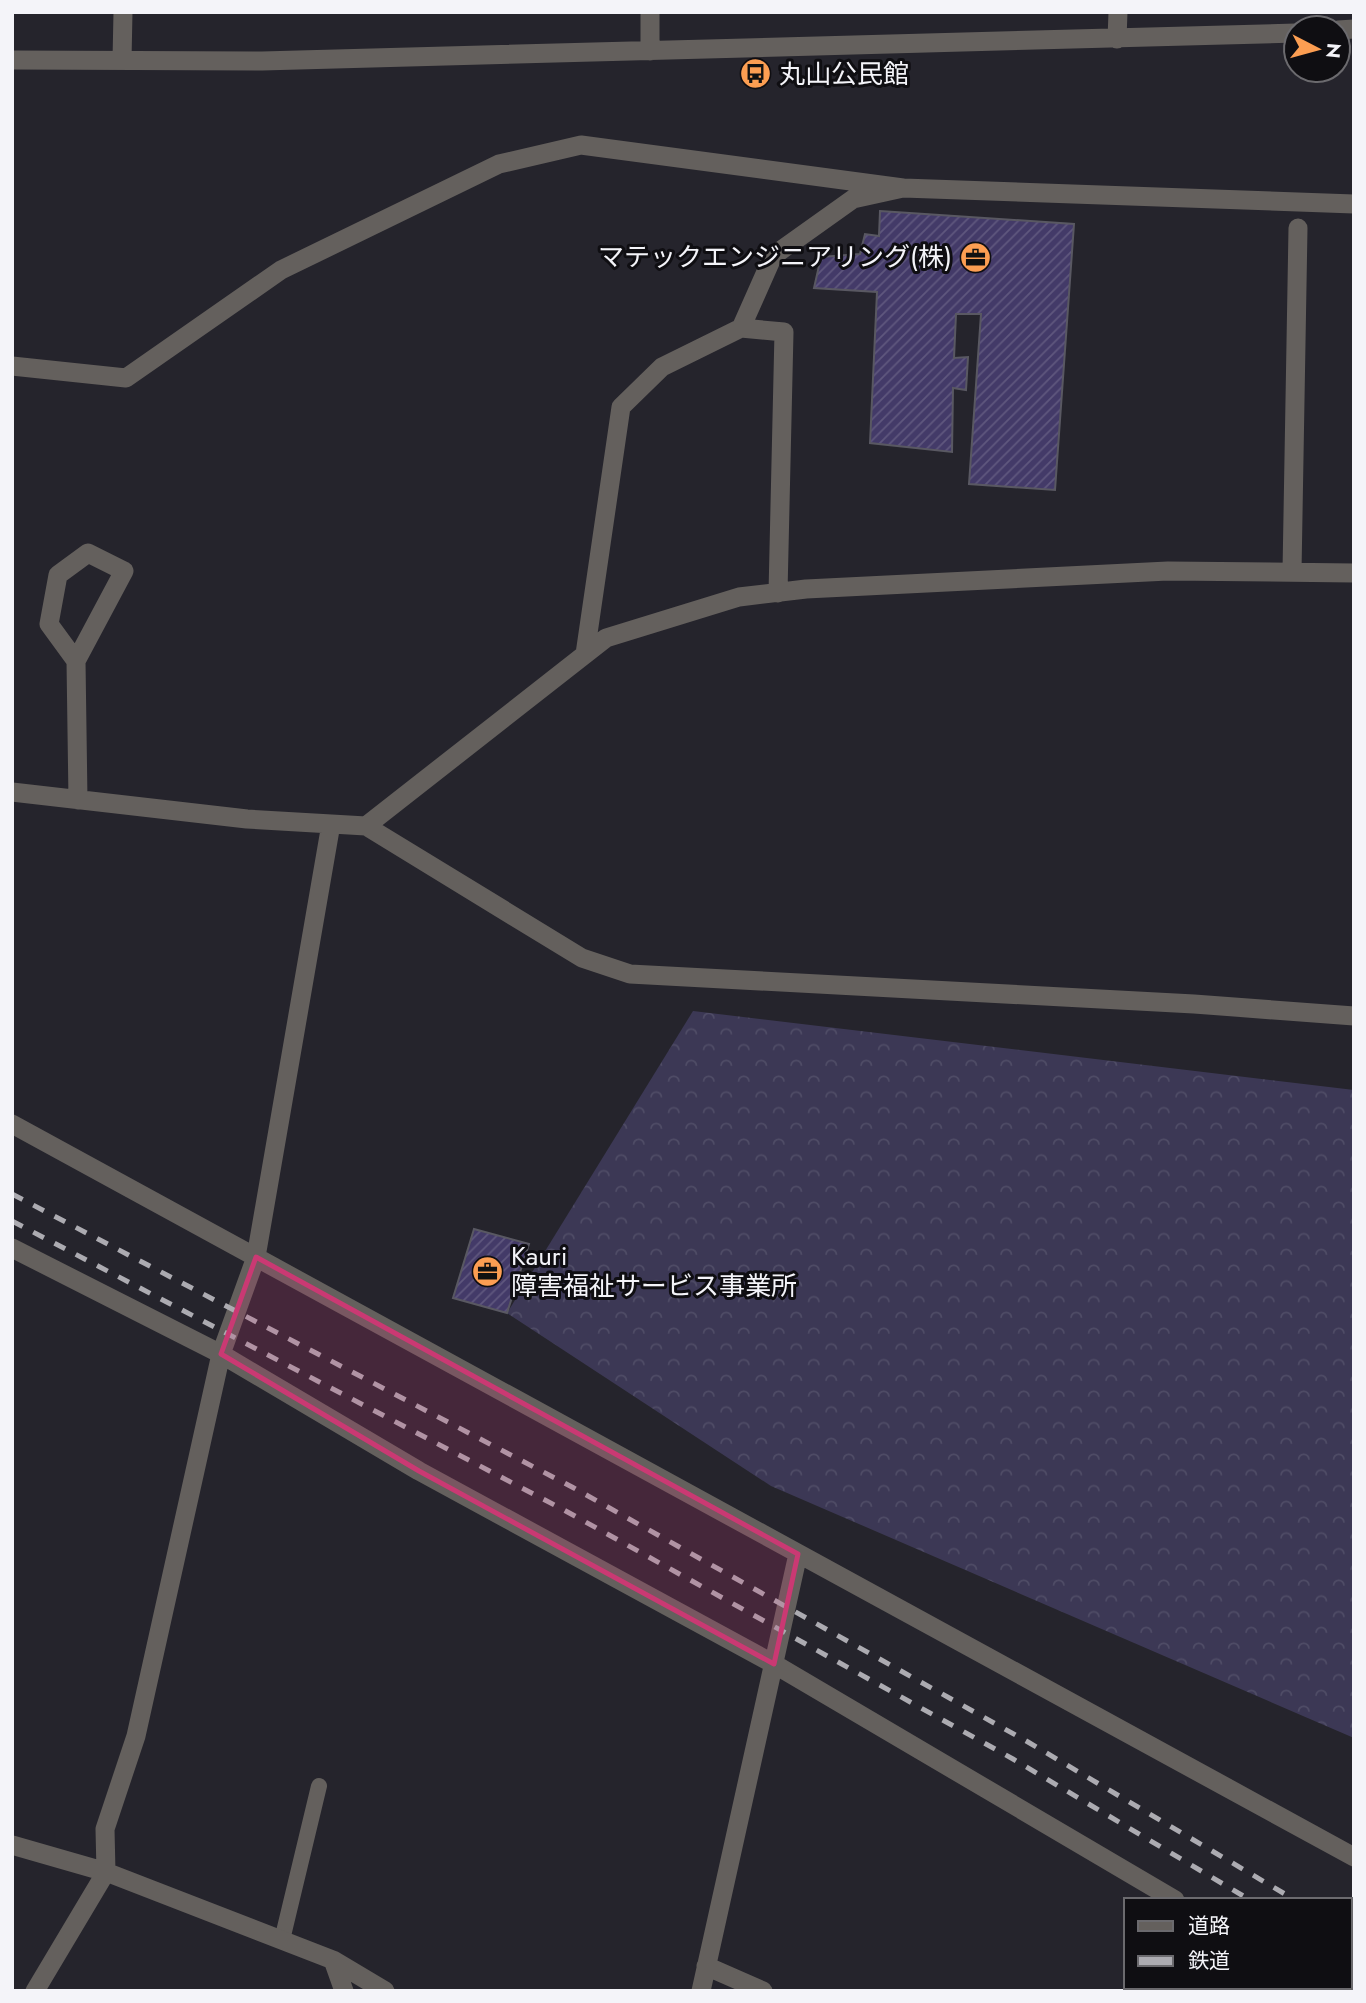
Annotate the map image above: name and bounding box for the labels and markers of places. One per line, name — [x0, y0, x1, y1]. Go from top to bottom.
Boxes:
place label: 丸山公民館 — [779, 55, 909, 93]
bus stop icon: 丸山公民館 — [739, 57, 773, 91]
place label: マテックエンジニアリング(株) — [598, 238, 952, 276]
office icon: マテックエンジニアリング(株) — [958, 240, 992, 274]
place label: Kauri 障害福祉サービス事業所 — [511, 1237, 797, 1305]
office icon: Kauri 障害福祉サービス事業所 — [471, 1254, 505, 1288]

